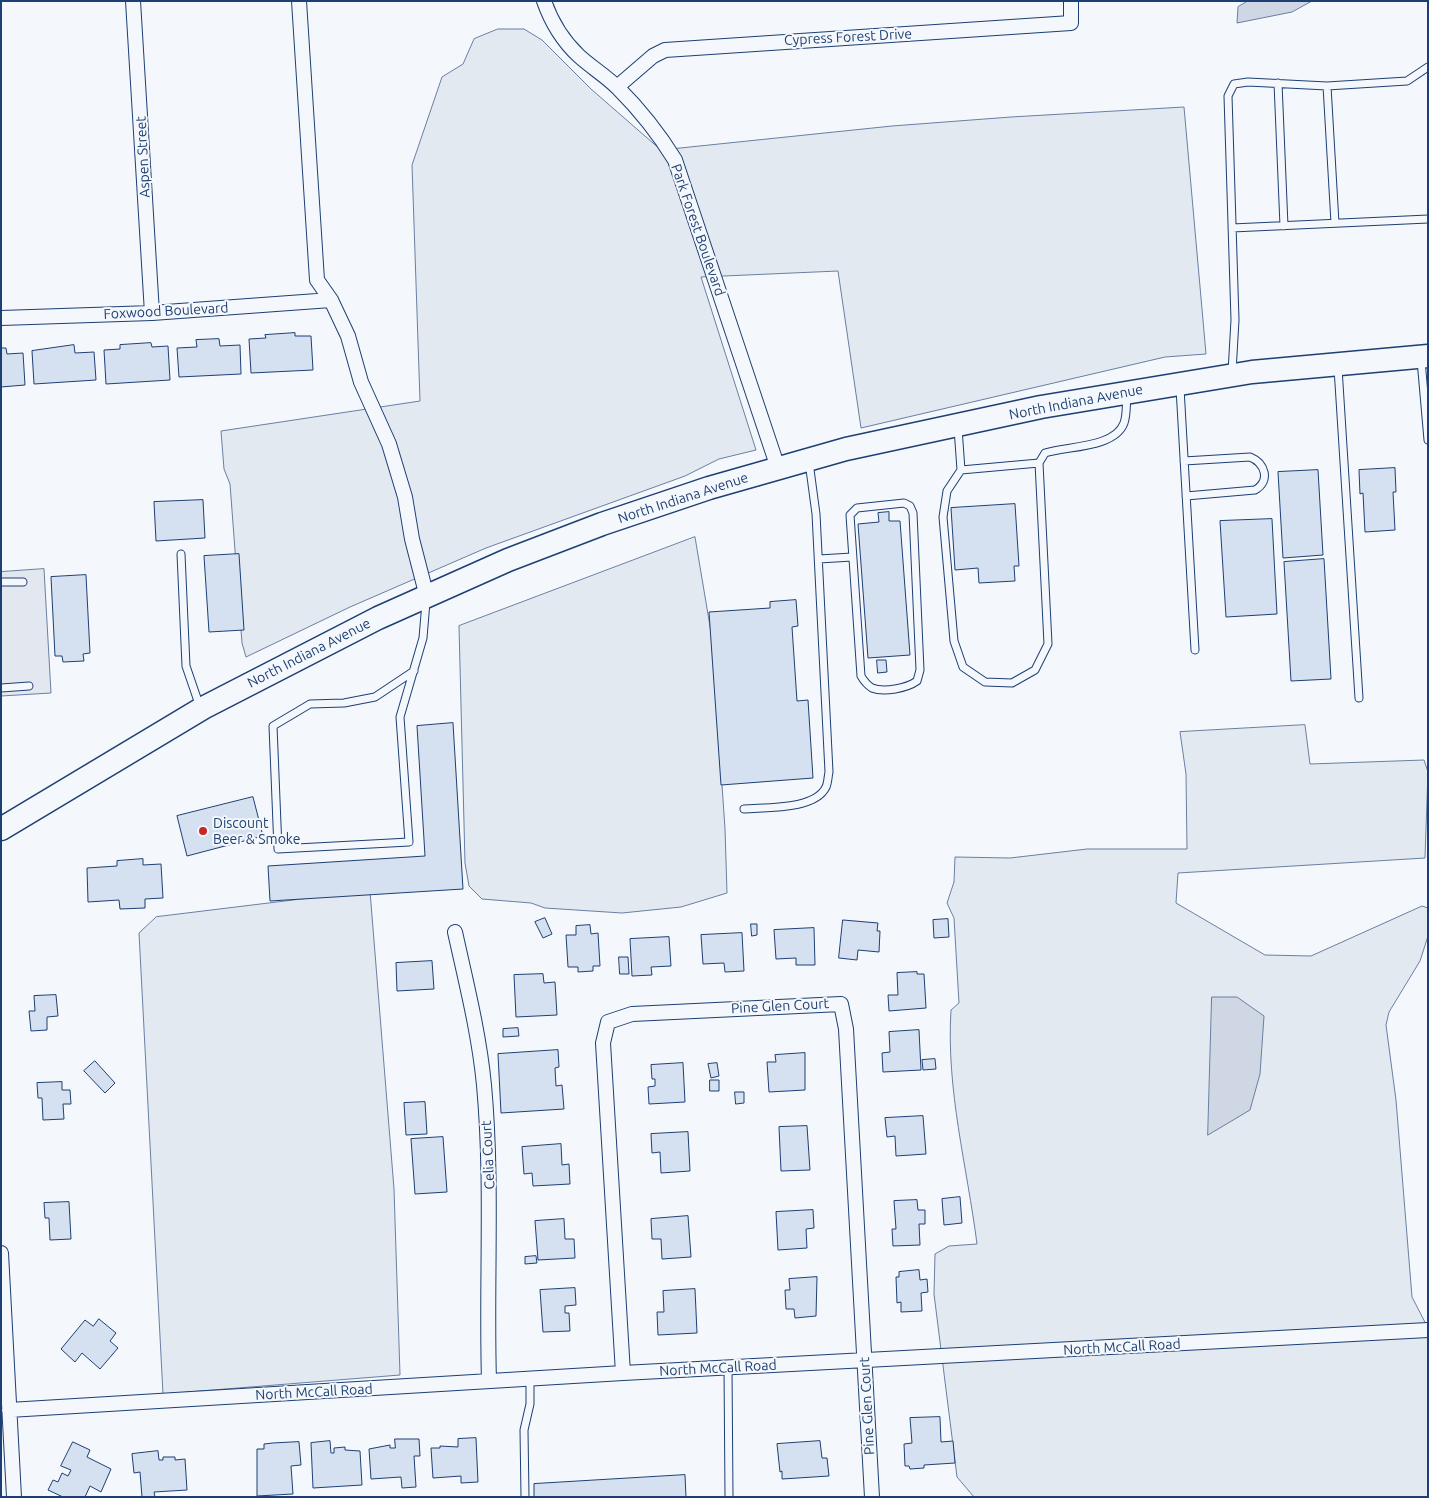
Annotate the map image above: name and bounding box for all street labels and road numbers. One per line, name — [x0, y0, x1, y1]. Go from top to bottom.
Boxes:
street label: Cypress Forest Drive — [783, 25, 913, 49]
street label: Aspen Street — [132, 116, 154, 198]
street label: Park Forest Boulevard — [668, 162, 728, 298]
street label: Foxwood Boulevard — [103, 299, 229, 323]
street label: North Indiana Avenue — [1008, 381, 1144, 423]
street label: North Indiana Avenue — [616, 469, 750, 527]
street label: North Indiana Avenue — [245, 615, 373, 691]
street label: Pine Glen Court — [731, 995, 829, 1017]
street label: Celia Court — [478, 1120, 498, 1190]
street label: North McCall Road — [1063, 1336, 1181, 1358]
street label: North McCall Road — [659, 1357, 777, 1379]
street label: Pine Glen Court — [856, 1357, 878, 1455]
street label: North McCall Road — [255, 1381, 373, 1403]

